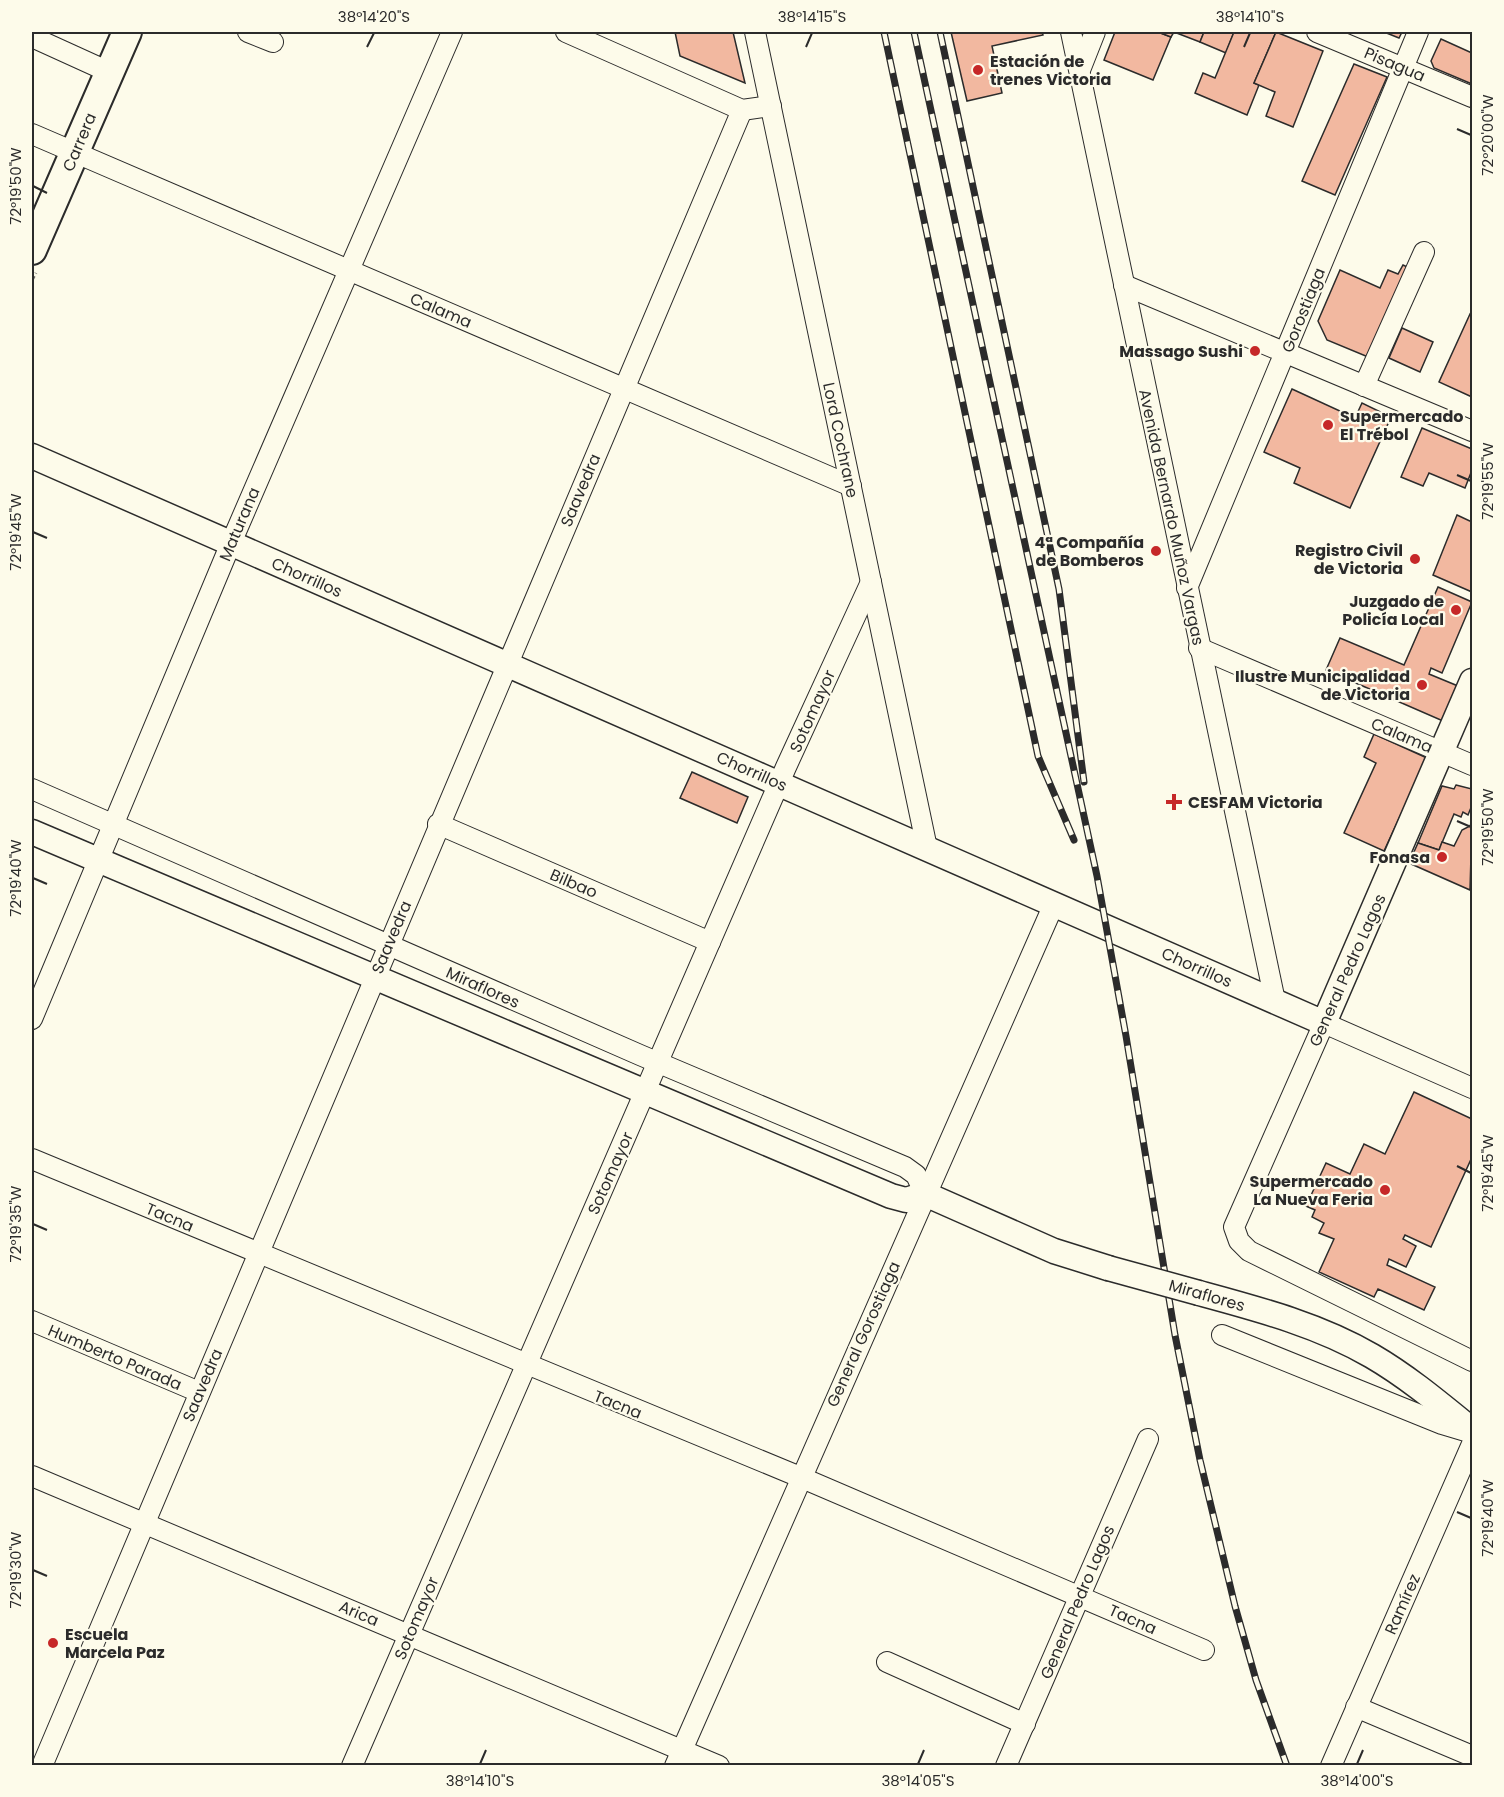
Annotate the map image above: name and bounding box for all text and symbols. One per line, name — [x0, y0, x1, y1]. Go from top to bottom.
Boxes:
text: 38°14'20"S — [338, 6, 410, 27]
text: 38°14'15"S — [778, 6, 846, 27]
text: 38°14'10"S — [1216, 6, 1284, 27]
street label: Pisagua — [1361, 41, 1429, 88]
place label: Estación de trenes Victoria — [990, 50, 1111, 91]
marker: Estación de trenes Victoria — [971, 63, 985, 77]
text: 72°20'00"W — [1477, 94, 1498, 176]
street label: Carrera — [57, 109, 102, 175]
text: 72°19'50"W — [5, 147, 26, 225]
street label: Gorostiaga — [1276, 264, 1331, 356]
street label: Calama — [406, 287, 475, 334]
place label: Massago Sushi — [1119, 340, 1243, 363]
marker: Massago Sushi — [1248, 344, 1262, 358]
street label: Lord Cochrane — [817, 380, 864, 500]
street label: Avenida Bernardo Muñoz Vargas — [1133, 387, 1210, 647]
place label: Supermercado El Trébol — [1340, 405, 1463, 446]
marker: Supermercado El Trébol — [1321, 418, 1335, 432]
text: 72°19'55"W — [1477, 442, 1498, 520]
street label: Saavedra — [555, 450, 606, 530]
street label: Maturana — [214, 484, 265, 565]
text: 72°19'45"W — [5, 493, 26, 571]
place label: 4ª Compañía de Bomberos — [1034, 531, 1144, 572]
place label: Registro Civil de Victoria — [1295, 539, 1403, 580]
marker: 4ª Compañía de Bomberos — [1149, 544, 1163, 558]
street label: Chorrillos — [268, 552, 346, 603]
marker: Registro Civil de Victoria — [1408, 552, 1422, 566]
place label: Juzgado de Policía Local — [1342, 590, 1444, 631]
marker: Juzgado de Policía Local — [1449, 603, 1463, 617]
place label: Ilustre Municipalidad de Victoria — [1235, 665, 1410, 706]
street label: Sotomayor — [784, 666, 841, 756]
marker: Ilustre Municipalidad de Victoria — [1415, 678, 1429, 692]
street label: Calama — [1367, 712, 1436, 759]
street label: Chorrillos — [713, 746, 791, 797]
text: 72°19'50"W — [1477, 788, 1498, 866]
place label: CESFAM Victoria — [1188, 791, 1323, 814]
marker: CESFAM Victoria — [1165, 793, 1183, 811]
text: 72°19'40"W — [5, 839, 26, 917]
place label: Fonasa — [1370, 846, 1430, 869]
marker: Fonasa — [1435, 850, 1449, 864]
street label: Bilbao — [546, 863, 601, 904]
street label: General Pedro Lagos — [1303, 890, 1392, 1050]
street label: Saavedra — [366, 897, 417, 977]
street label: Chorrillos — [1158, 942, 1236, 993]
street label: Miraflores — [442, 961, 523, 1014]
street label: Sotomayor — [582, 1128, 639, 1218]
text: 72°19'45"W — [1477, 1134, 1498, 1212]
place label: Supermercado La Nueva Feria — [1250, 1170, 1373, 1211]
marker: Supermercado La Nueva Feria — [1378, 1183, 1392, 1197]
text: 72°19'35"W — [5, 1185, 26, 1262]
street label: Tacna — [142, 1197, 197, 1238]
street label: General Gorostiaga — [821, 1258, 906, 1411]
street label: Miraflores — [1166, 1274, 1248, 1317]
street label: Humberto Parada — [44, 1319, 185, 1396]
street label: Saavedra — [177, 1345, 228, 1425]
street label: Tacna — [590, 1384, 645, 1425]
text: 72°19'40"W — [1477, 1479, 1498, 1557]
street label: General Pedro Lagos — [1035, 1522, 1120, 1683]
text: 72°19'30"W — [5, 1531, 26, 1608]
street label: Ramírez — [1379, 1570, 1426, 1638]
street label: Sotomayor — [389, 1573, 444, 1663]
street label: Arica — [335, 1595, 382, 1632]
street label: Tacna — [1105, 1599, 1160, 1640]
place label: Escuela Marcela Paz — [65, 1623, 165, 1664]
marker: Escuela Marcela Paz — [46, 1636, 60, 1650]
text: 38°14'10"S — [446, 1770, 514, 1791]
text: 38°14'05"S — [881, 1770, 955, 1791]
text: 38°14'00"S — [1320, 1770, 1394, 1791]

